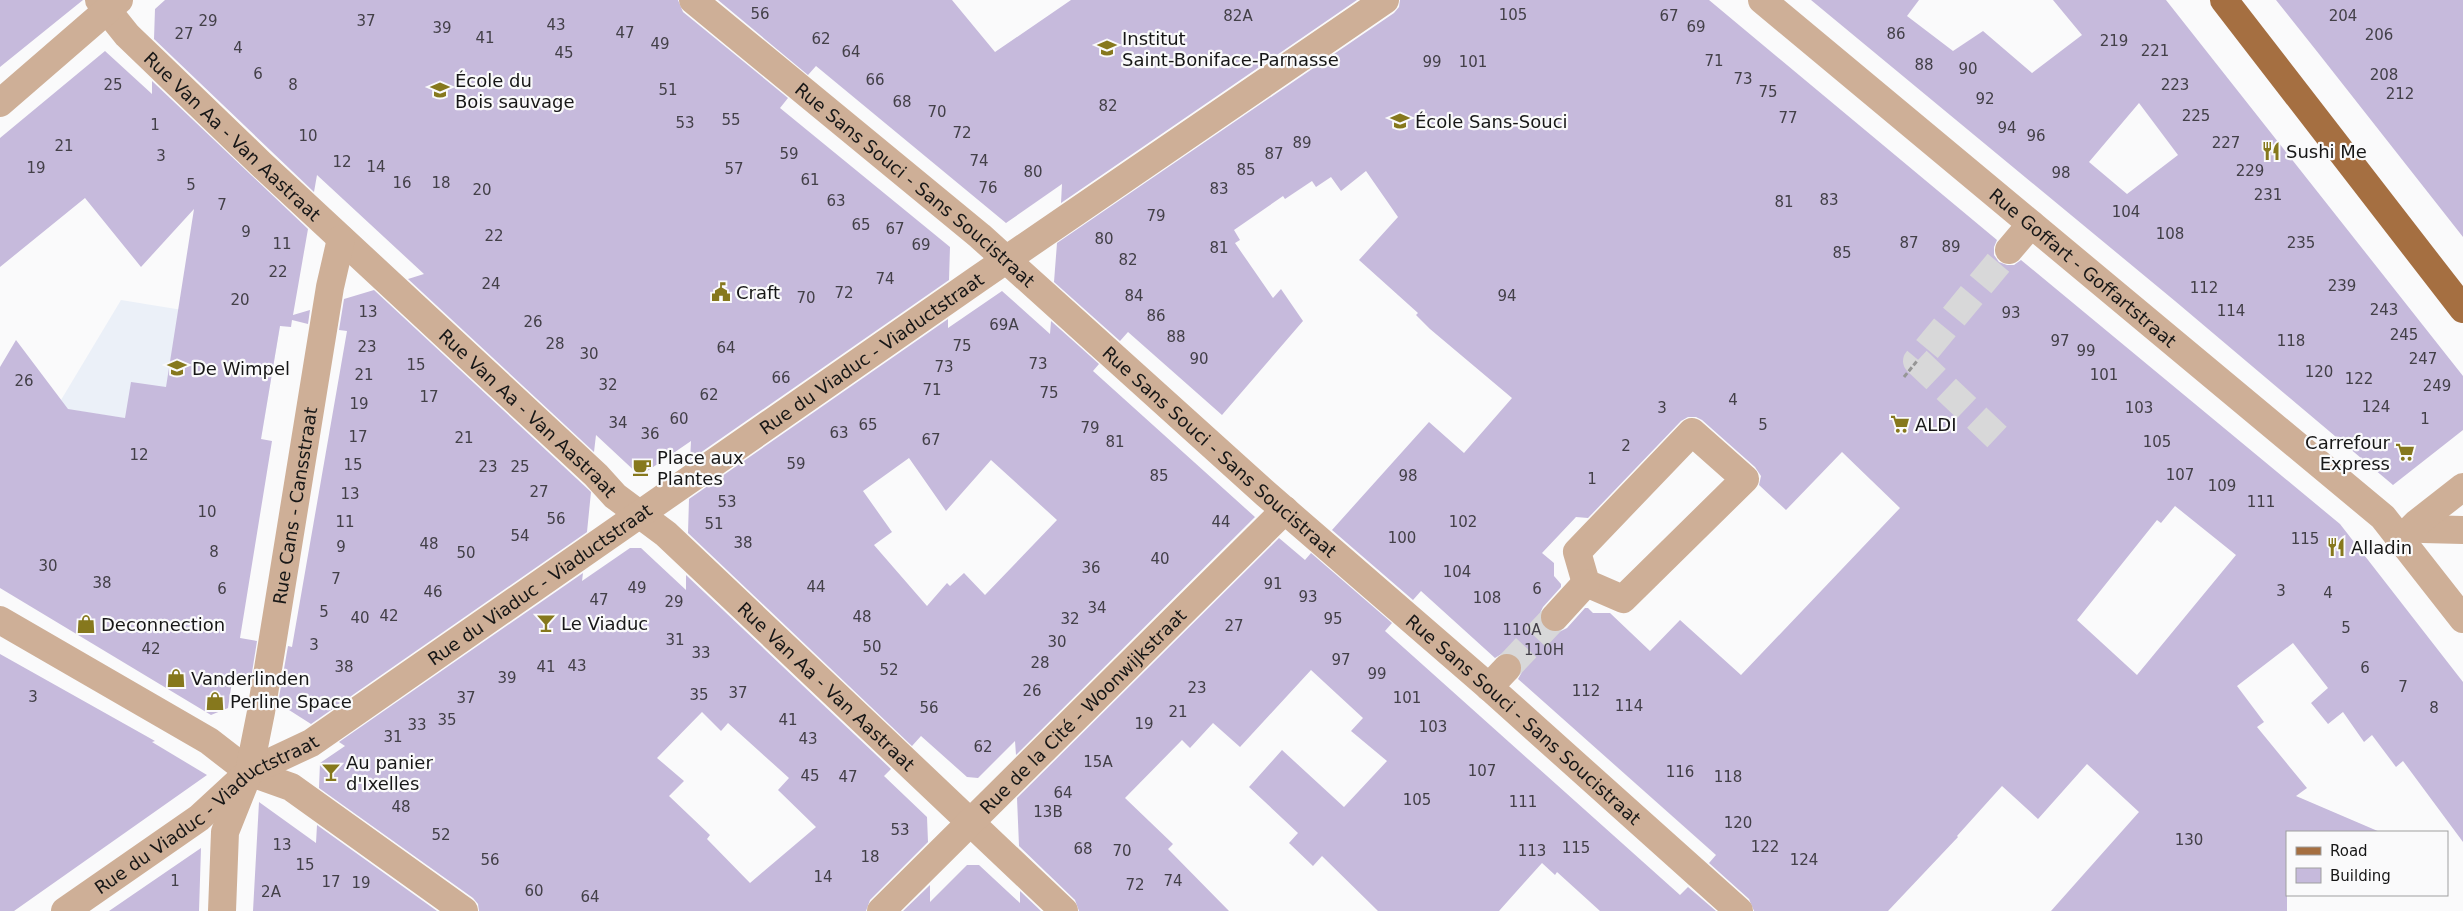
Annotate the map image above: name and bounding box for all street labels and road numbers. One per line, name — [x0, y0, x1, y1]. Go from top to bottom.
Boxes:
street label: Rue Van Aa - Van Aastraat — [140, 47, 325, 225]
street label: Rue Sans Souci - Sans Soucistraat — [791, 78, 1040, 291]
street label: Rue Goffart - Goffartstraat — [1986, 184, 2181, 351]
street label: Rue du Viaduc - Viaductstraat — [755, 268, 987, 438]
street label: Rue Van Aa - Van Aastraat — [435, 325, 621, 501]
street label: Rue Sans Souci - Sans Soucistraat — [1099, 342, 1341, 561]
street label: Rue Cans - Cansstraat — [268, 405, 321, 606]
street label: Rue du Viaduc - Viaductstraat — [424, 499, 656, 669]
street label: Rue Van Aa - Van Aastraat — [734, 597, 919, 775]
street label: Rue de la Cité - Woonwijkstraat — [975, 604, 1190, 818]
street label: Rue Sans Souci - Sans Soucistraat — [1402, 610, 1645, 829]
street label: Rue du Viaduc - Viaductstraat — [90, 731, 322, 898]

